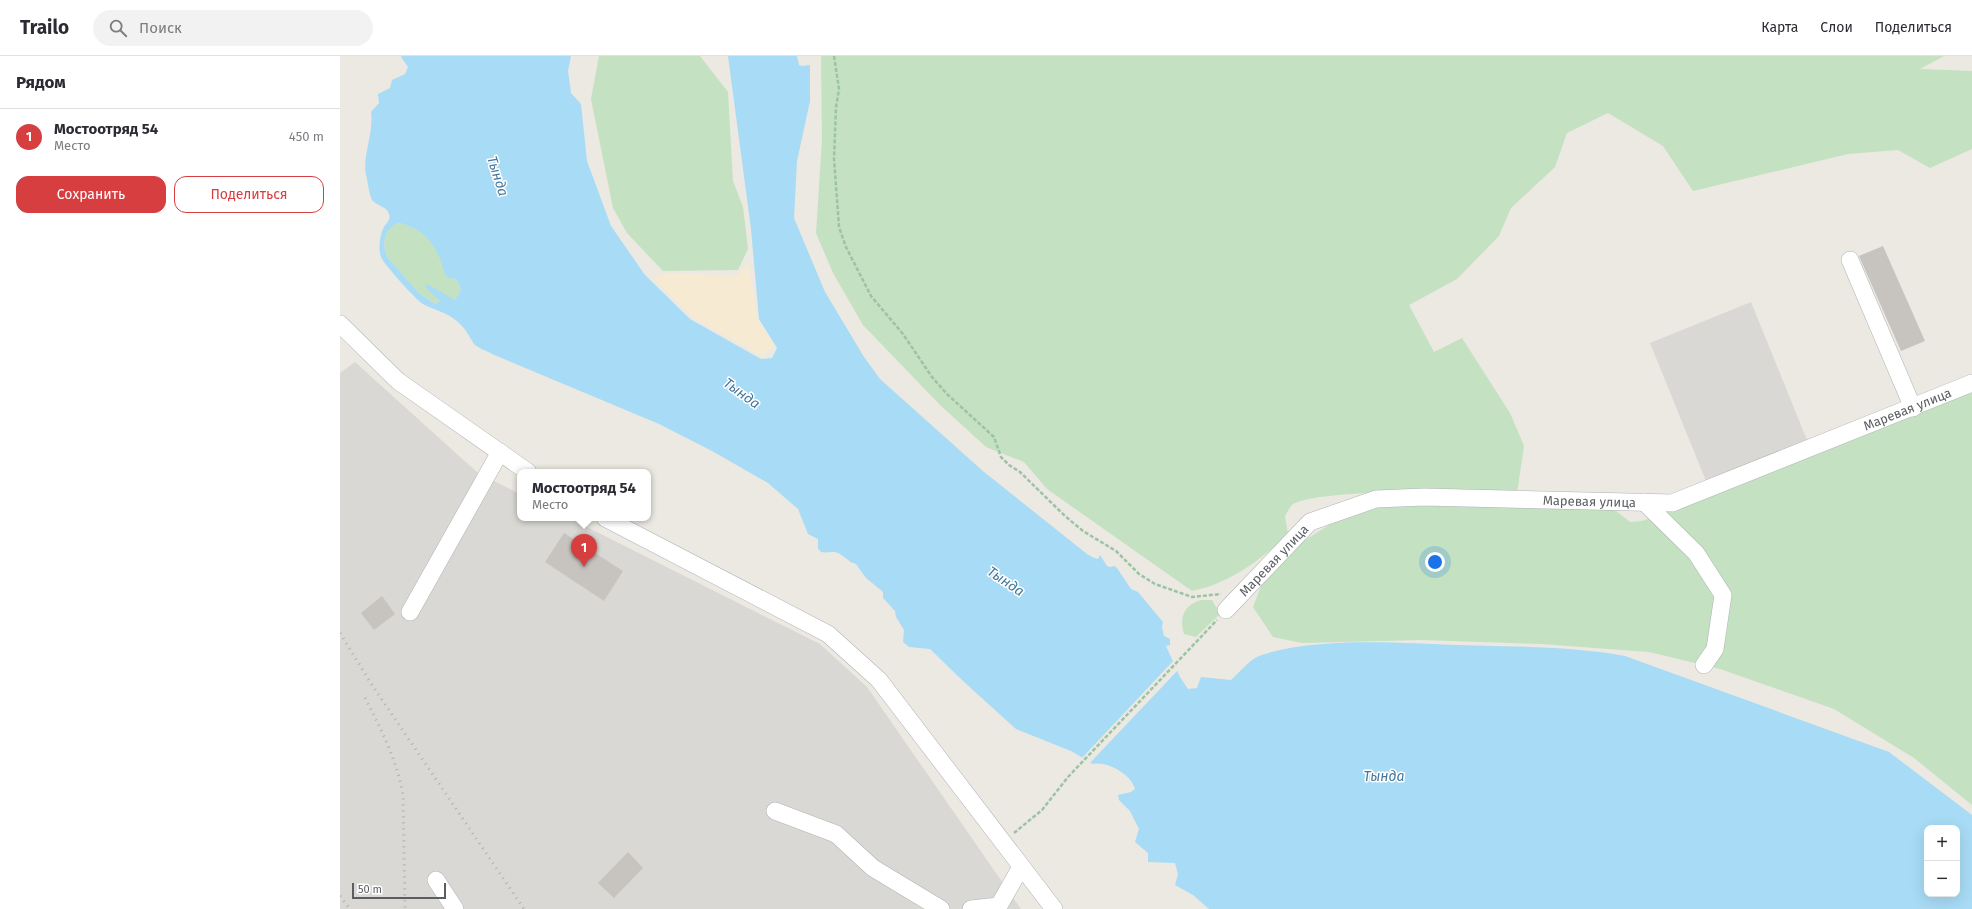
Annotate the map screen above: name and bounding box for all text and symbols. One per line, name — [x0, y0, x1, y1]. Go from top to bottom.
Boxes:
search box — [93, 10, 373, 46]
text: Trailo — [20, 16, 69, 39]
icon: search — [107, 17, 129, 39]
text: Поиск — [139, 19, 182, 37]
text: Карта — [1761, 19, 1798, 36]
text: Слои — [1820, 19, 1853, 36]
text: Поделиться — [1875, 19, 1952, 36]
text: Рядом — [16, 72, 66, 93]
text: Мостоотряд 54 — [54, 120, 158, 138]
text: 1 — [26, 129, 32, 144]
text: 450 m — [289, 129, 324, 144]
text: Место — [54, 138, 91, 153]
water label: Тында — [483, 154, 512, 198]
button: Сохранить — [16, 176, 166, 213]
button: Поделиться — [174, 176, 324, 213]
water label: Тында — [720, 374, 763, 412]
street label: Маревая улица — [1861, 385, 1953, 434]
popup — [517, 469, 651, 521]
text: Мостоотряд 54 — [532, 479, 636, 497]
street label: Маревая улица — [1543, 493, 1636, 510]
text: Место — [532, 497, 568, 512]
street label: Маревая улица — [1236, 522, 1312, 599]
pin: 1 — [571, 534, 597, 567]
your location — [1425, 552, 1445, 572]
water label: Тында — [984, 563, 1027, 600]
water label: Тында — [1364, 768, 1405, 785]
map controls — [1924, 825, 1960, 897]
button: + — [1924, 825, 1960, 861]
button: − — [1924, 861, 1960, 897]
scale bar — [352, 881, 446, 900]
text: 50 m — [358, 883, 382, 896]

